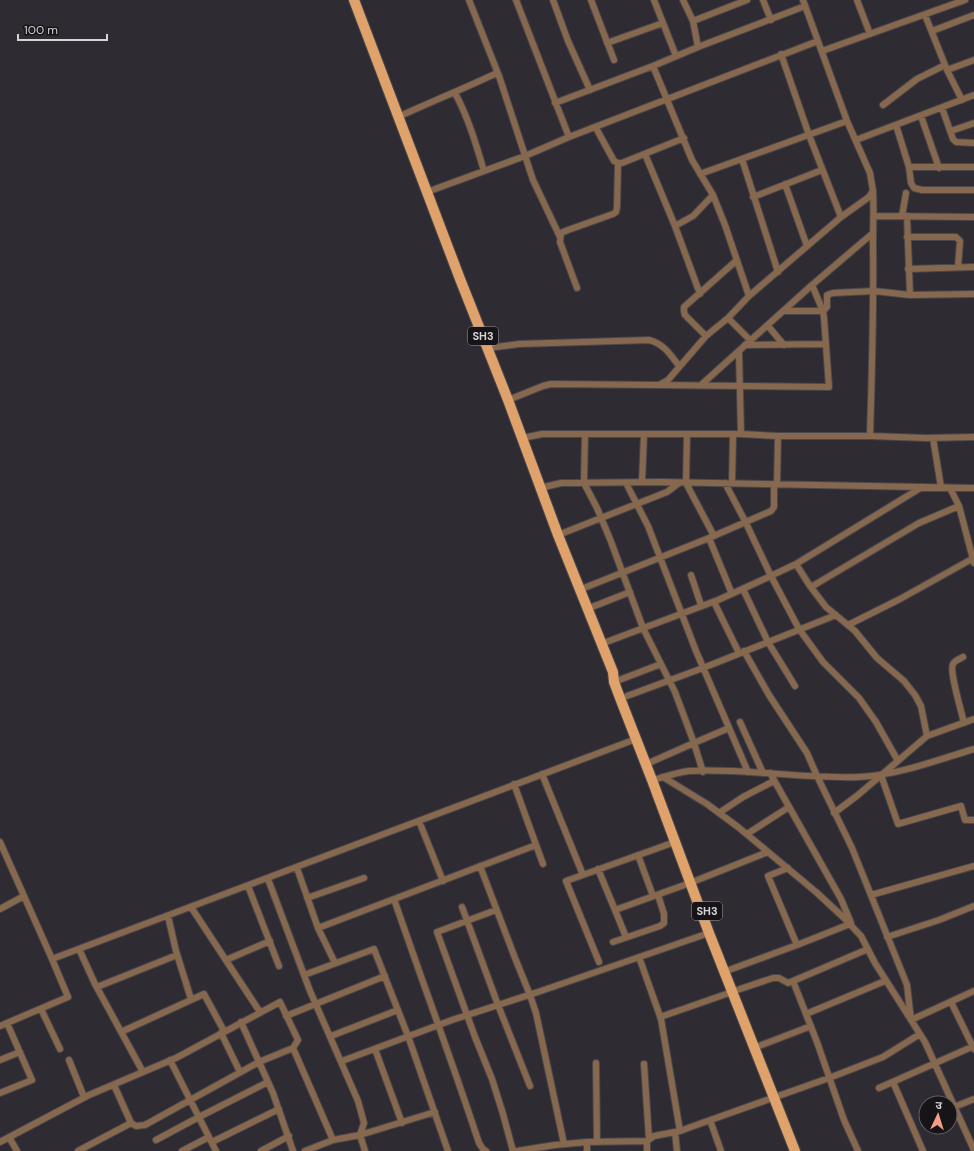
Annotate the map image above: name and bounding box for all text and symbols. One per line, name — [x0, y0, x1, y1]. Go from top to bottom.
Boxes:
scale bar — [18, 16, 107, 42]
text: 100 m — [24, 22, 58, 38]
road number: SH3 — [468, 327, 498, 345]
road number: SH3 — [692, 902, 722, 920]
north arrow — [918, 1095, 958, 1135]
text: उ — [935, 1098, 943, 1112]

